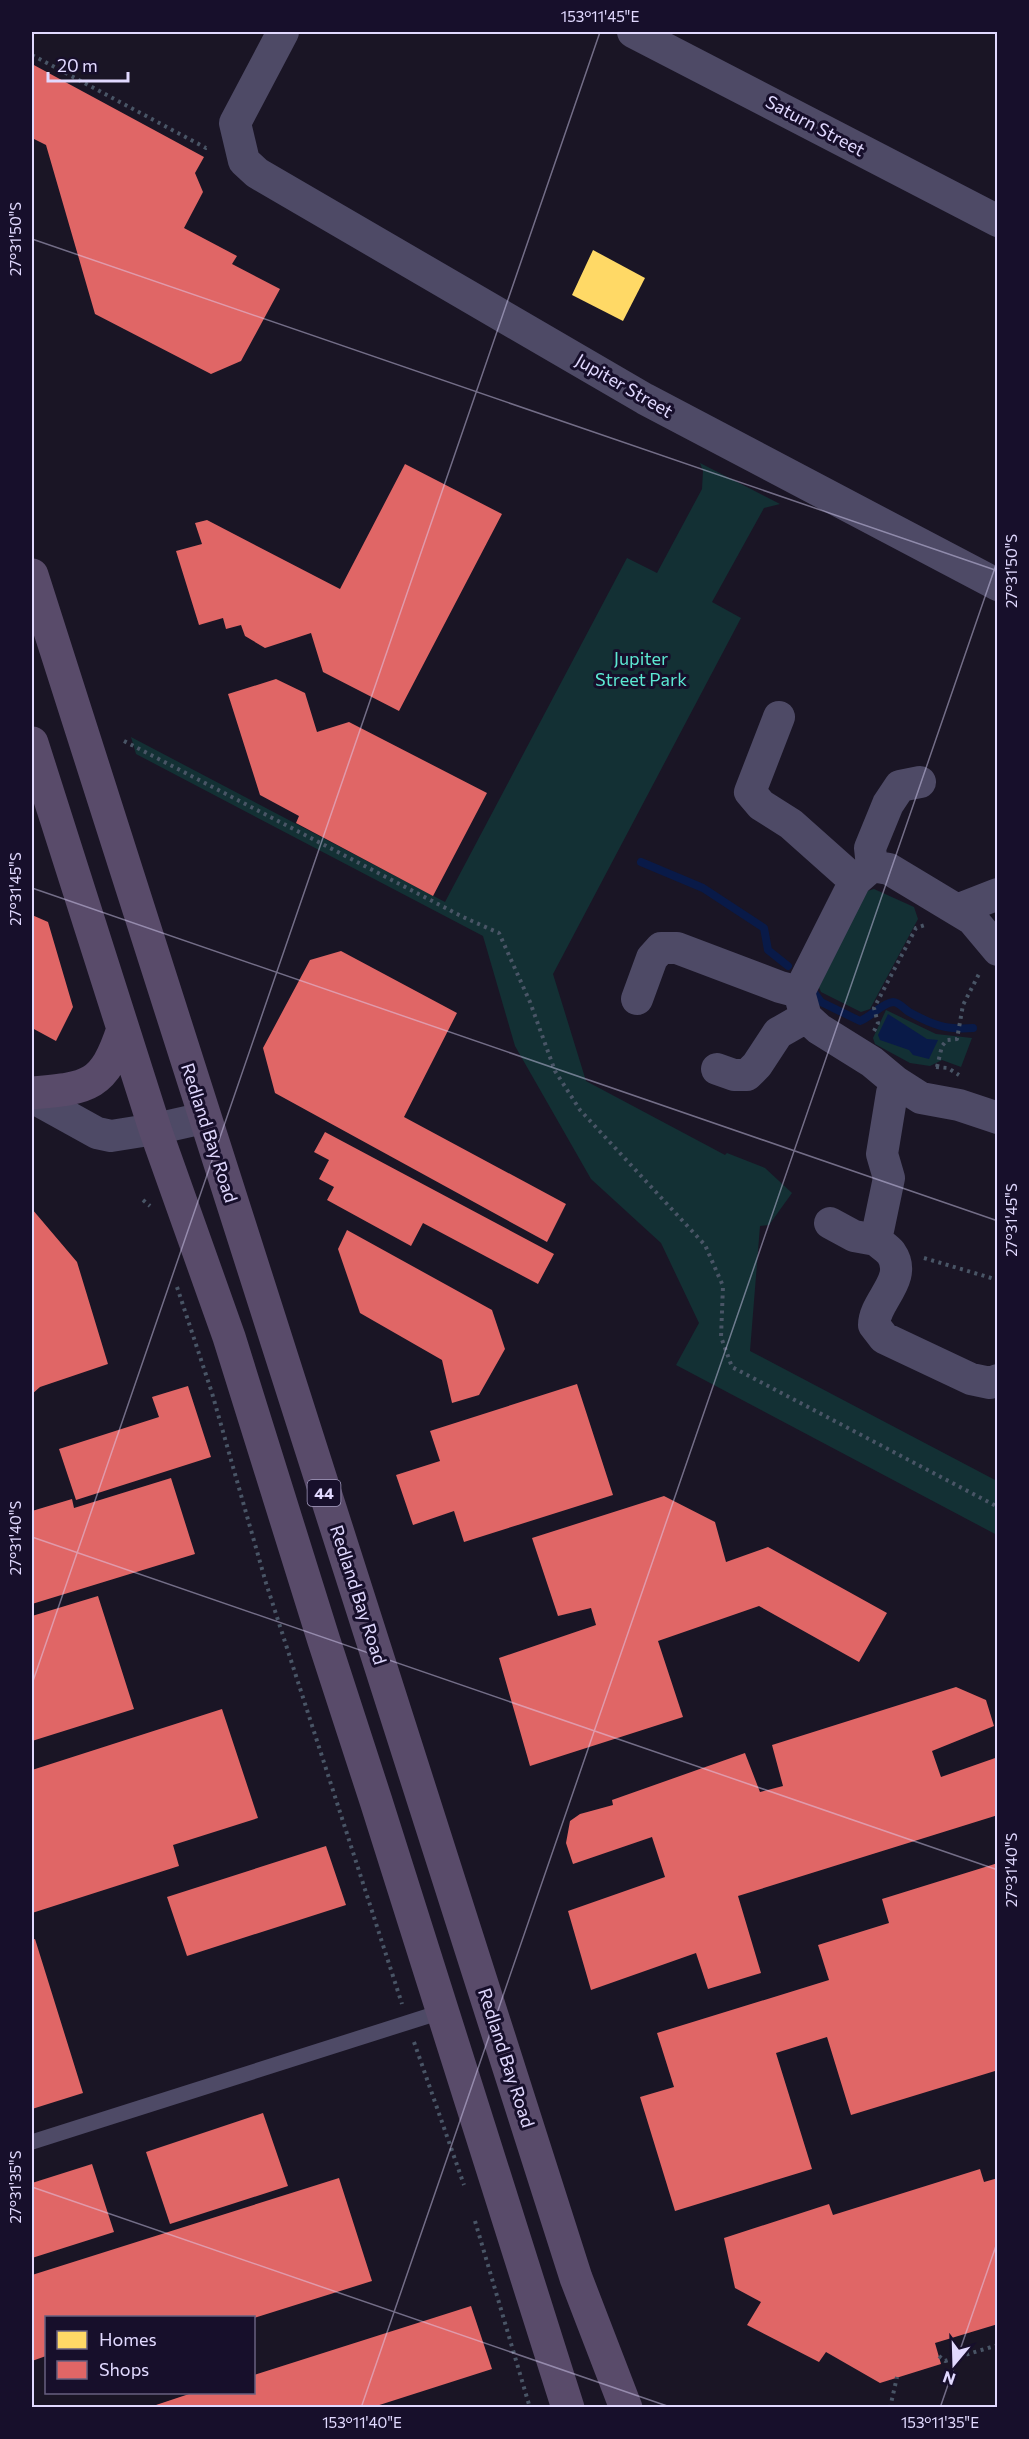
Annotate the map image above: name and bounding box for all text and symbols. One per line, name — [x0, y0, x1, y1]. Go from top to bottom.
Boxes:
text: 153°11'45"E — [561, 7, 639, 25]
scale bar — [48, 45, 128, 83]
text: 20 m — [57, 54, 98, 76]
street label: Saturn Street — [762, 90, 869, 160]
text: 27°31'50"S — [6, 202, 24, 276]
street label: Jupiter Street — [572, 348, 677, 422]
text: 27°31'50"S — [1002, 534, 1020, 608]
park label: Jupiter Street Park — [595, 647, 687, 690]
text: 27°31'45"S — [6, 852, 24, 926]
street label: Redland Bay Road — [177, 1060, 243, 1205]
text: 27°31'45"S — [1002, 1183, 1020, 1257]
road number: 44 — [308, 1480, 340, 1506]
text: 27°31'40"S — [6, 1501, 24, 1575]
street label: Redland Bay Road — [326, 1522, 392, 1667]
text: 27°31'40"S — [1002, 1833, 1020, 1907]
street label: Redland Bay Road — [474, 1985, 540, 2130]
text: 27°31'35"S — [6, 2150, 24, 2223]
legend — [45, 2316, 255, 2394]
text: Homes — [99, 2328, 157, 2350]
north arrow — [924, 2334, 984, 2394]
text: Shops — [99, 2358, 149, 2380]
text: N — [940, 2368, 958, 2390]
text: 153°11'40"E — [322, 2413, 402, 2431]
text: 153°11'35"E — [901, 2413, 979, 2431]

